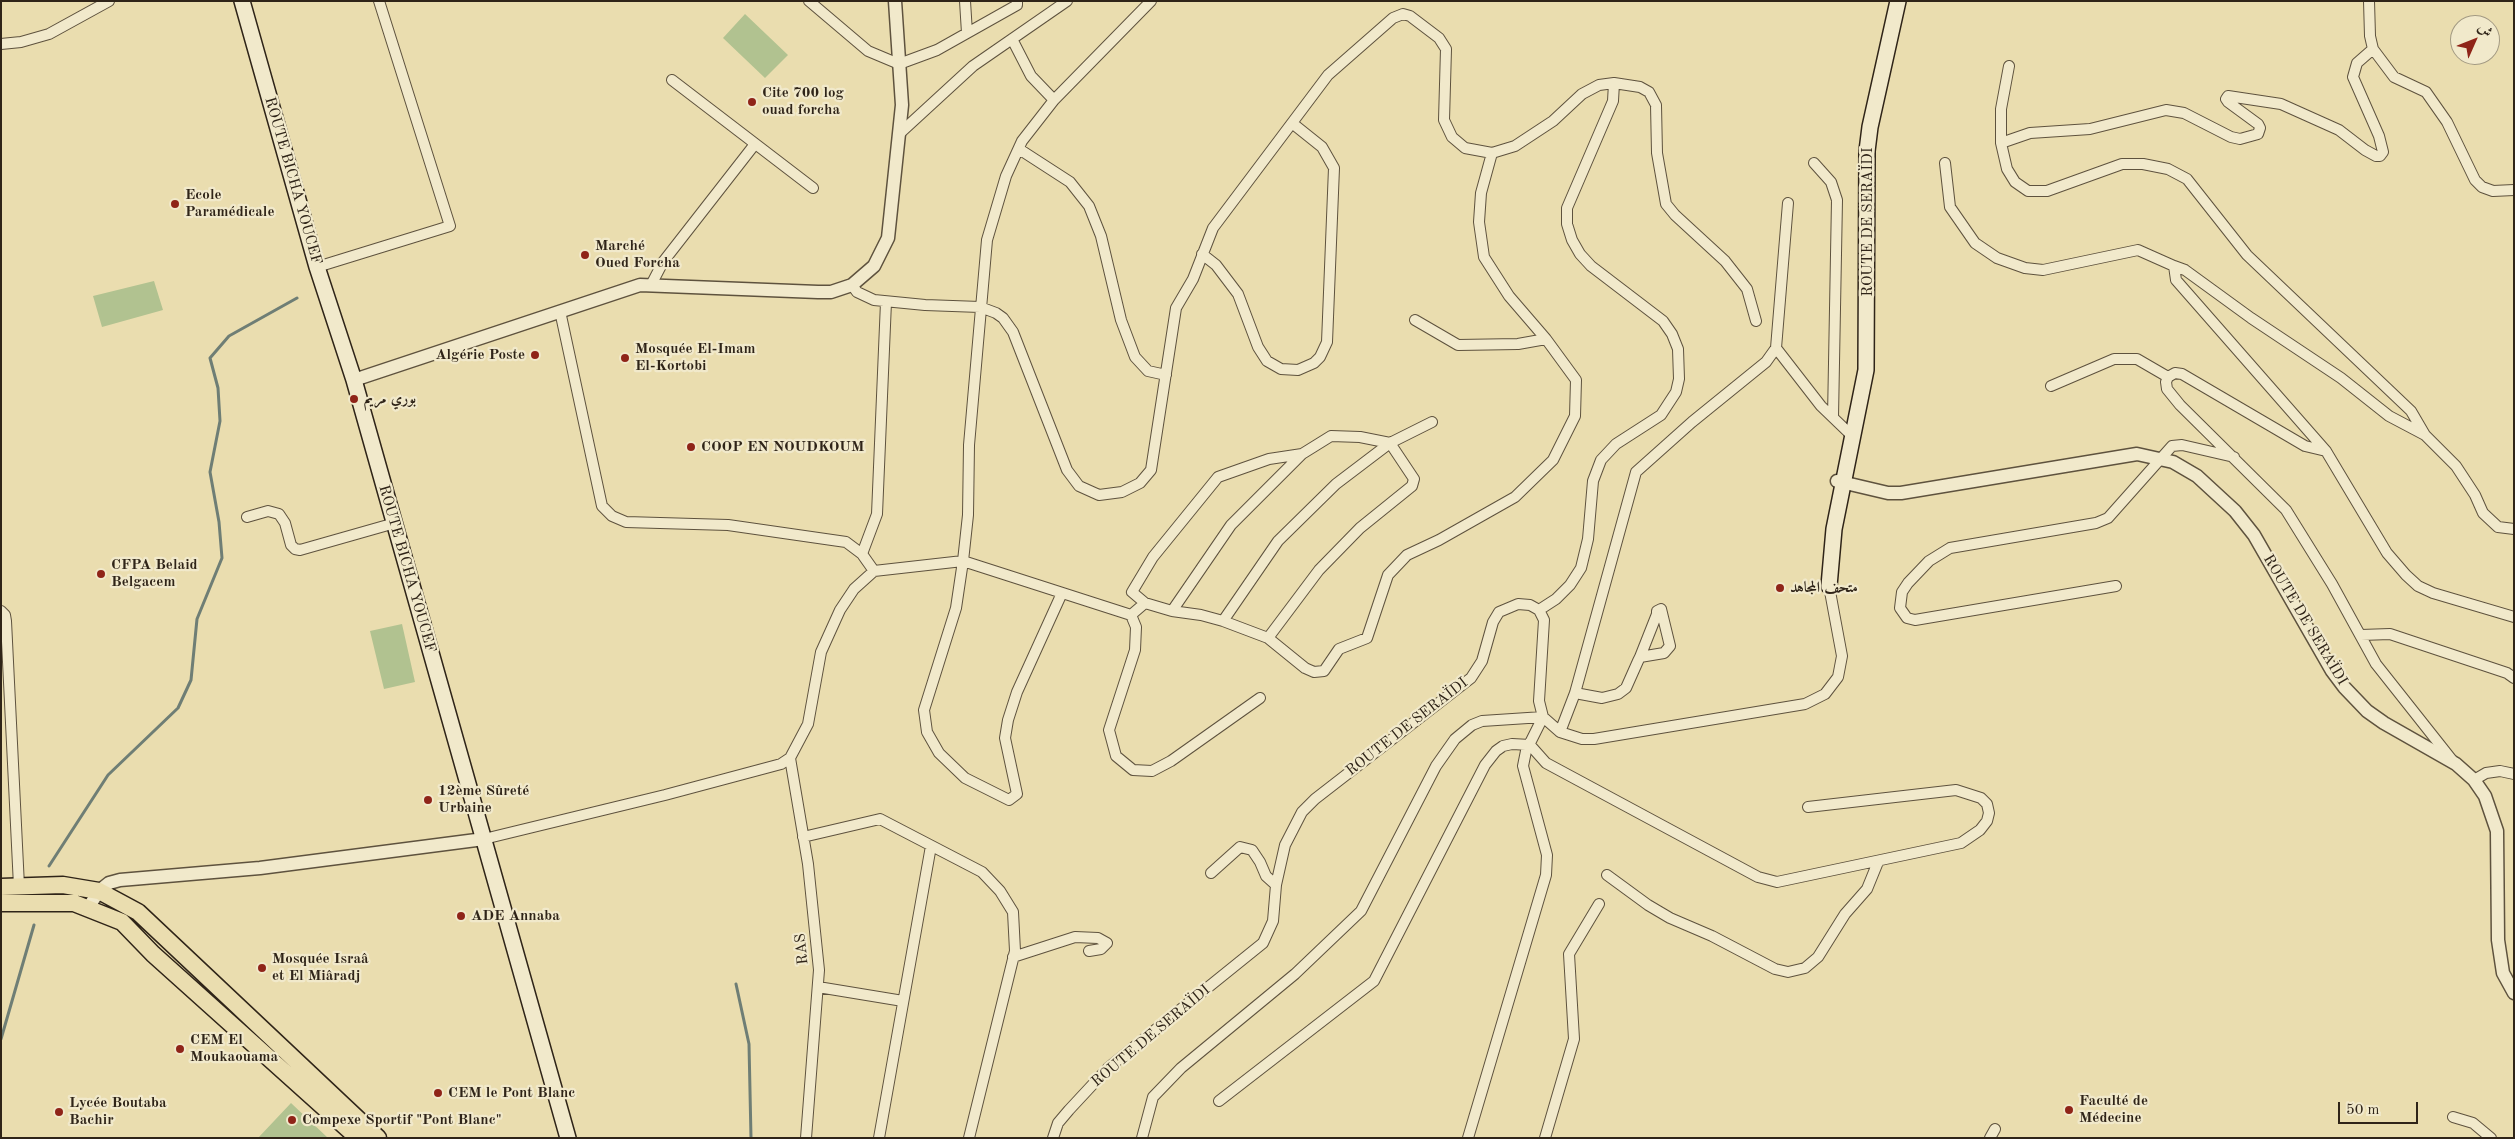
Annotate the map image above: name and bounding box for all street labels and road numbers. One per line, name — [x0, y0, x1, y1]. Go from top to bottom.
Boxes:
street label: ROUTE BICHA YOUCEF — [260, 95, 326, 267]
street label: ROUTE DE SERAÏDI — [1859, 147, 1877, 297]
street label: ROUTE BICHA YOUCEF — [374, 483, 440, 655]
street label: ROUTE DE SERAÏDI — [2259, 551, 2351, 689]
street label: ROUTE DE SERAÏDI — [1343, 674, 1471, 780]
street label: RAS — [791, 932, 813, 966]
street label: ROUTE DE SERAÏDI — [1088, 981, 1214, 1091]

